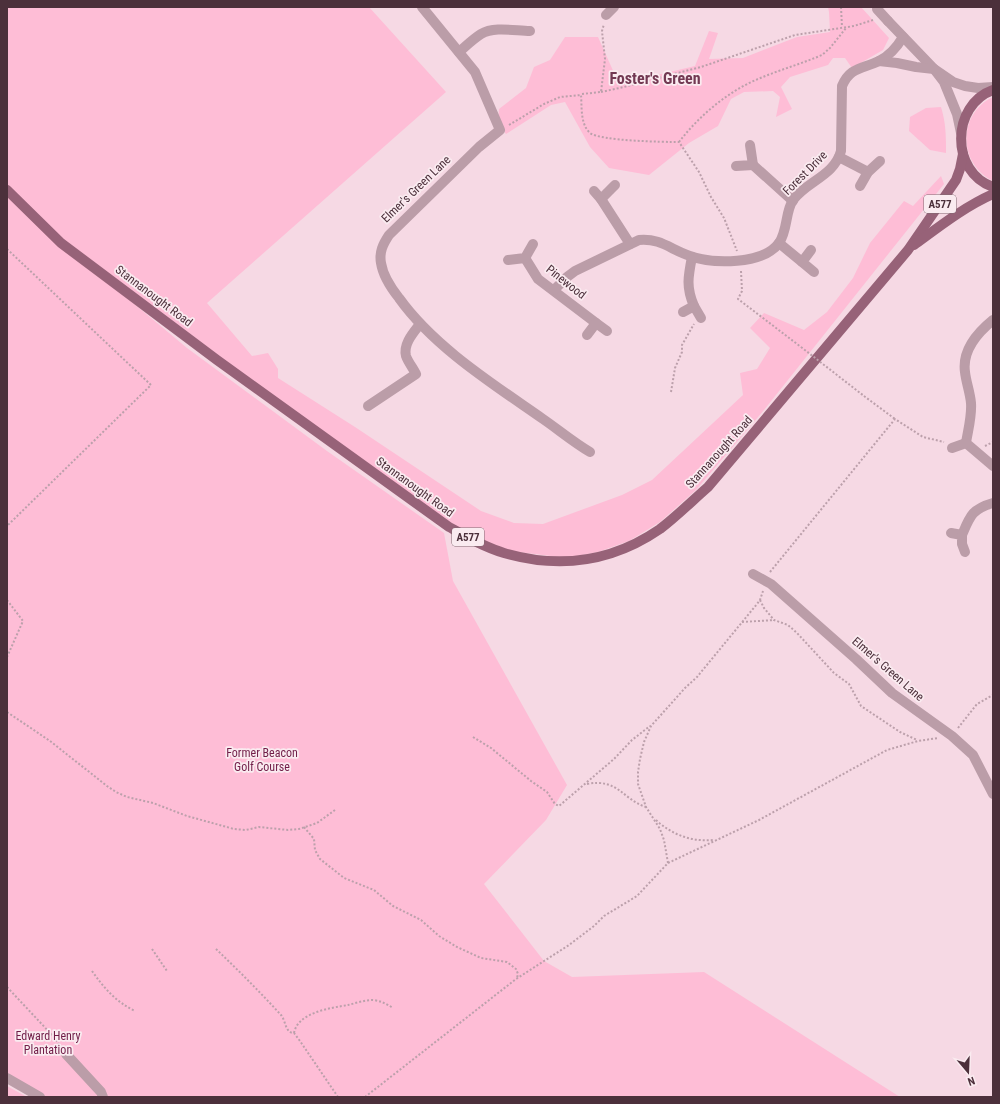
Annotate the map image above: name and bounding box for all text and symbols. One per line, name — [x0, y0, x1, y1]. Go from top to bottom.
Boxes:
district label: Foster's Green — [609, 69, 701, 88]
street label: Forest Drive — [780, 148, 830, 198]
street label: Elmer's Green Lane — [379, 152, 454, 225]
road number: A577 — [924, 195, 956, 213]
street label: Pinewood — [543, 262, 589, 302]
street label: Stannanought Road — [113, 263, 195, 329]
street label: Stannanought Road — [683, 413, 755, 491]
street label: Stannanought Road — [373, 454, 457, 520]
road number: A577 — [452, 528, 484, 546]
street label: Elmer's Green Lane — [849, 634, 927, 704]
park label: Former Beacon Golf Course — [226, 746, 298, 774]
park label: Edward Henry Plantation — [15, 1029, 81, 1057]
north arrow — [948, 1052, 988, 1092]
text: N — [966, 1074, 976, 1088]

